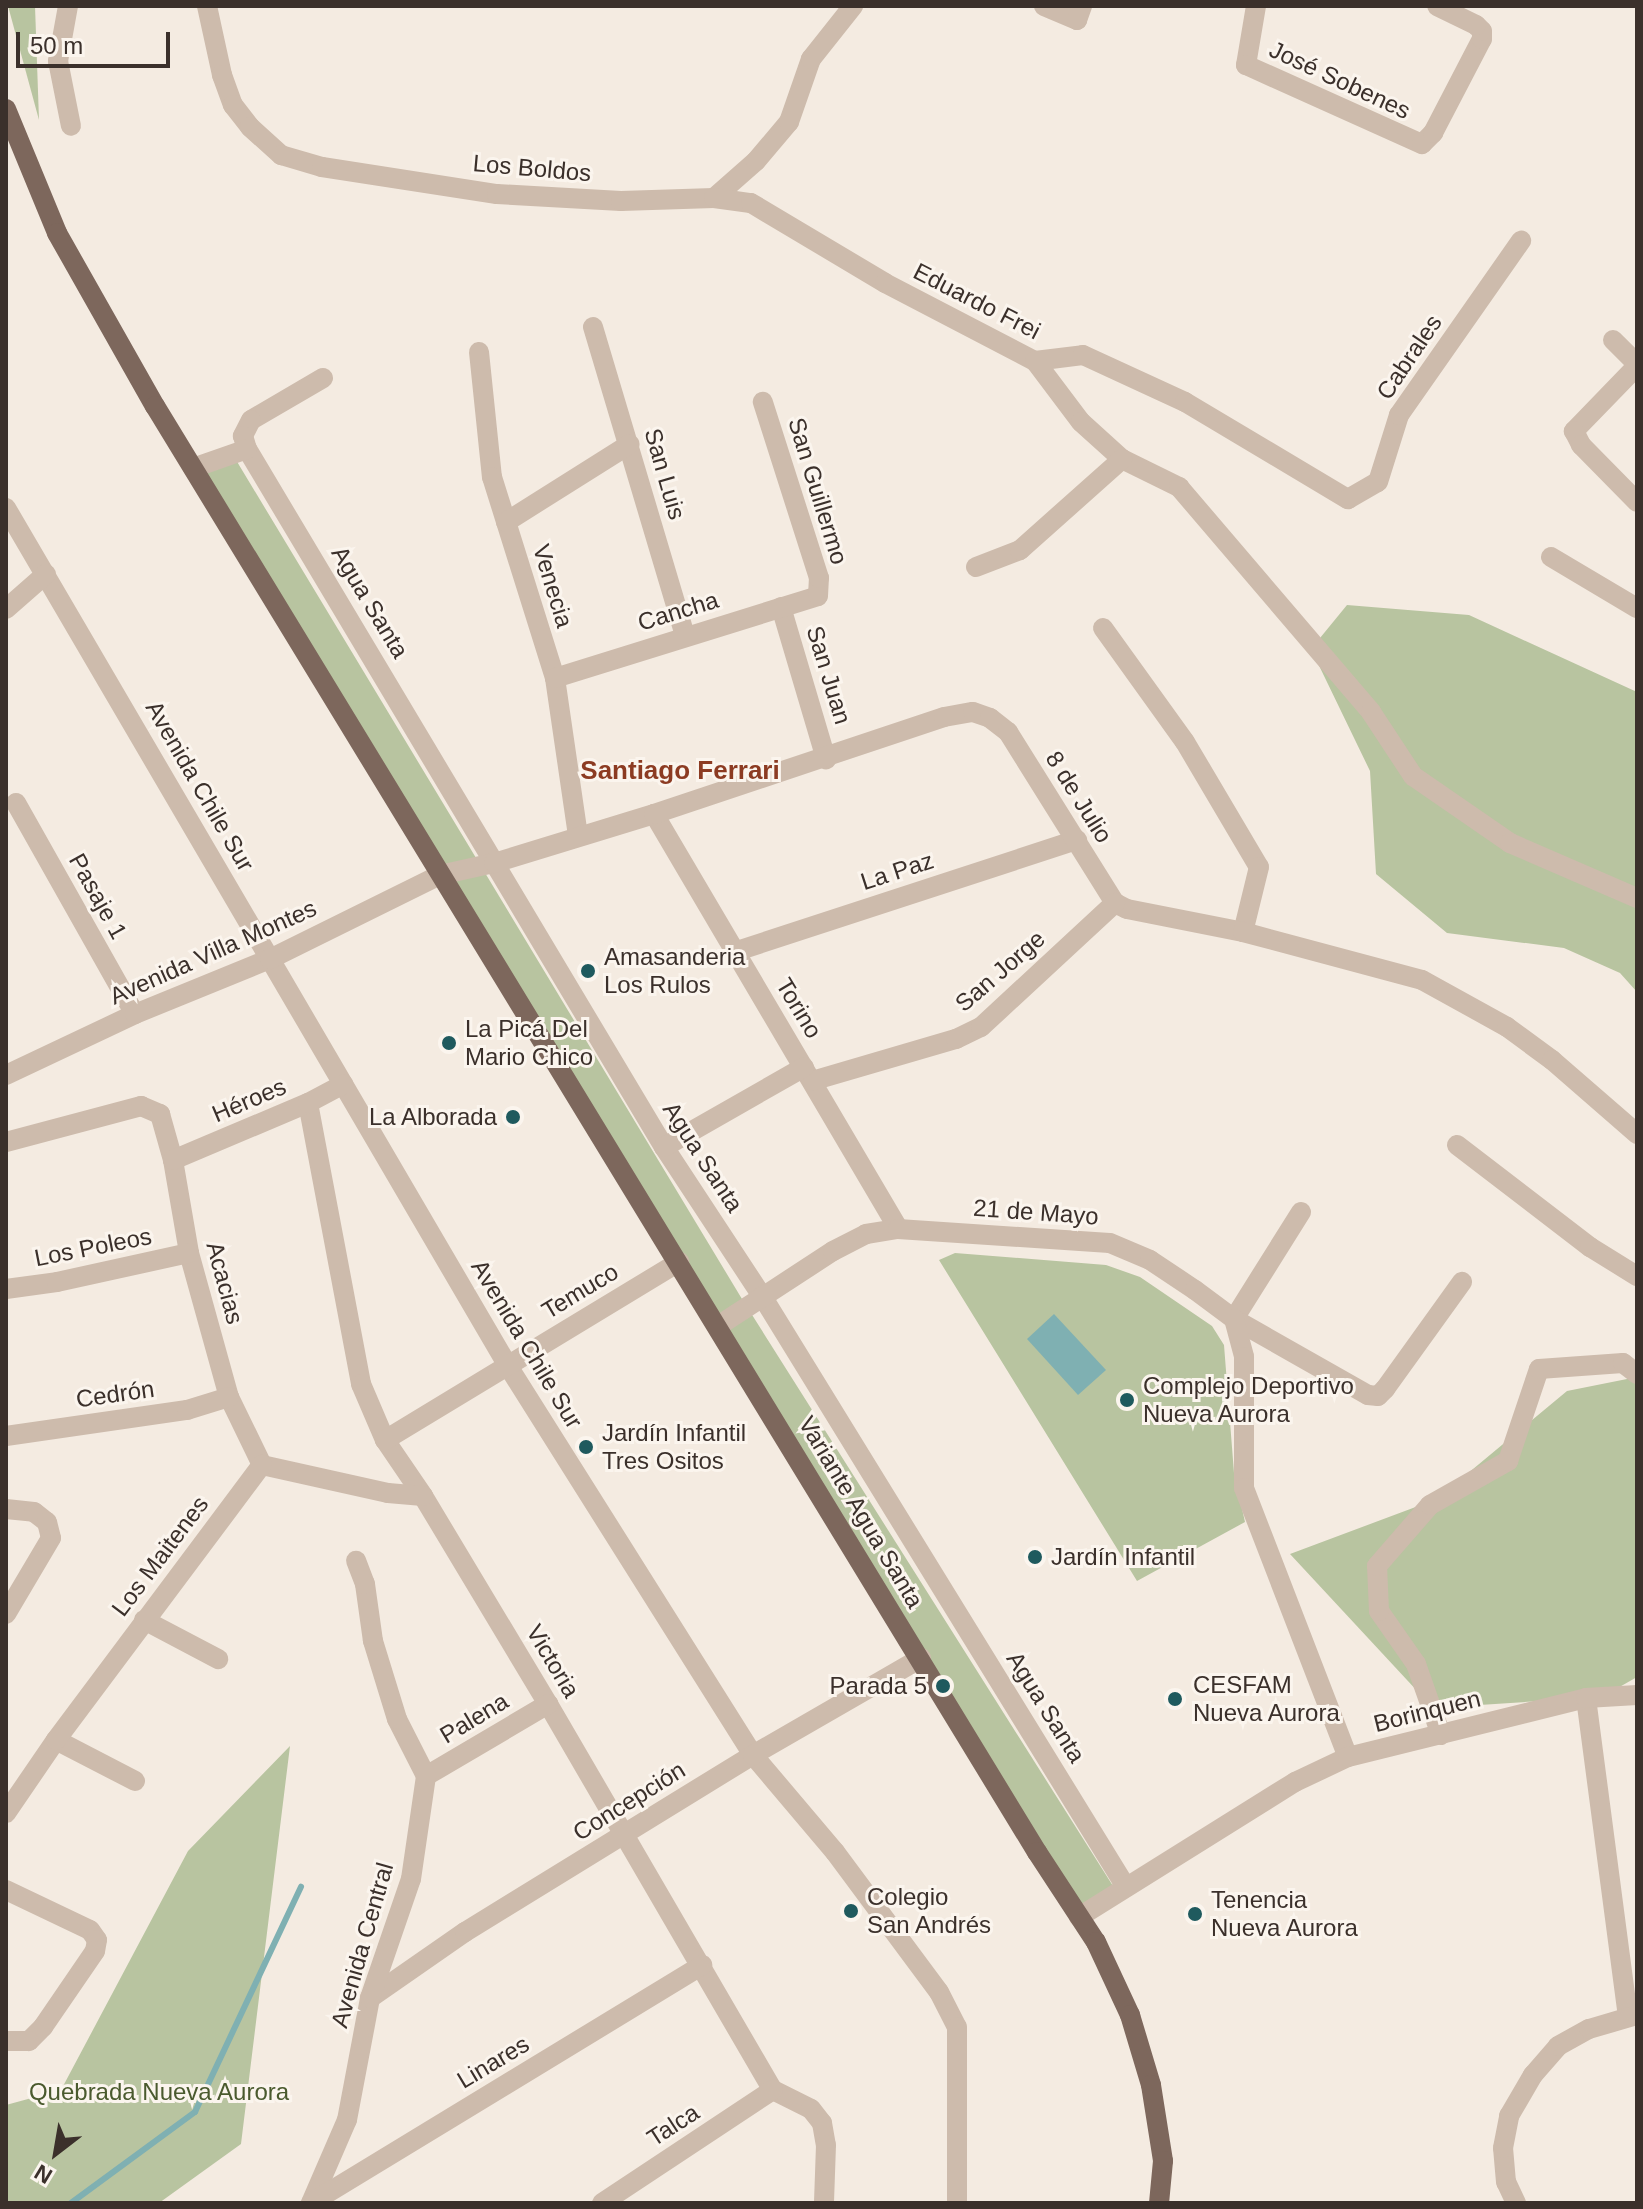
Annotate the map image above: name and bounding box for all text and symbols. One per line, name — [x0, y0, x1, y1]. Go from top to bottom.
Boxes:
scale bar — [20, 16, 174, 66]
text: 50 m — [30, 32, 83, 59]
street label: José Sobenes — [1265, 35, 1415, 125]
street label: Los Boldos — [472, 148, 592, 188]
street label: Eduardo Frei — [909, 257, 1045, 345]
street label: Cabrales — [1370, 309, 1448, 405]
street label: San Guillermo — [782, 414, 854, 568]
street label: San Luis — [638, 425, 692, 523]
street label: Agua Santa — [325, 541, 415, 663]
street label: Venecia — [527, 541, 579, 631]
street label: Cancha — [634, 585, 722, 637]
street label: San Juan — [800, 622, 858, 728]
street label: Avenida Chile Sur — [140, 696, 260, 876]
street label: 8 de Julio — [1040, 746, 1118, 848]
district label: Santiago Ferrari — [580, 755, 780, 787]
street label: La Paz — [857, 846, 937, 896]
street label: Pasaje 1 — [63, 848, 133, 944]
street label: Avenida Villa Montes — [105, 893, 321, 1011]
street label: San Jorge — [949, 924, 1051, 1018]
place label: Amasanderia Los Rulos — [604, 943, 745, 999]
marker: Amasanderia Los Rulos — [579, 962, 597, 980]
street label: Torino — [770, 973, 828, 1043]
place label: La Picá Del Mario Chico — [465, 1015, 593, 1071]
marker: La Picá Del Mario Chico — [440, 1034, 458, 1052]
street label: Héroes — [208, 1072, 290, 1128]
street label: Agua Santa — [657, 1097, 749, 1217]
place label: La Alborada — [368, 1103, 497, 1131]
marker: La Alborada — [504, 1108, 522, 1126]
street label: 21 de Mayo — [972, 1193, 1100, 1231]
street label: Los Poleos — [32, 1222, 154, 1272]
street label: Acacias — [200, 1239, 250, 1327]
street label: Avenida Chile Sur — [465, 1254, 589, 1434]
street label: Temuco — [537, 1257, 623, 1325]
place label: Complejo Deportivo Nueva Aurora — [1143, 1372, 1354, 1428]
street label: Cedrón — [74, 1374, 156, 1414]
marker: Complejo Deportivo Nueva Aurora — [1118, 1391, 1136, 1409]
street label: Variante Agua Santa — [792, 1410, 930, 1614]
place label: Jardín Infantil Tres Ositos — [602, 1419, 746, 1475]
marker: Jardín Infantil Tres Ositos — [577, 1438, 595, 1456]
street label: Los Maitenes — [106, 1490, 214, 1622]
place label: Jardín Infantil — [1051, 1543, 1195, 1571]
marker: Jardín Infantil — [1026, 1548, 1044, 1566]
street label: Victoria — [520, 1619, 586, 1703]
street label: Agua Santa — [1001, 1646, 1091, 1768]
place label: CESFAM Nueva Aurora — [1193, 1671, 1341, 1727]
place label: Parada 5 — [830, 1672, 927, 1700]
marker: Parada 5 — [934, 1677, 952, 1695]
street label: Borinquen — [1370, 1684, 1484, 1738]
street label: Palena — [435, 1686, 513, 1750]
marker: CESFAM Nueva Aurora — [1164, 1688, 1186, 1710]
street label: Concepción — [568, 1755, 690, 1847]
street label: Avenida Central — [325, 1859, 399, 2031]
place label: Colegio San Andrés — [867, 1883, 992, 1939]
place label: Tenencia Nueva Aurora — [1211, 1886, 1359, 1942]
marker: Colegio San Andrés — [842, 1902, 860, 1920]
marker: Tenencia Nueva Aurora — [1186, 1905, 1204, 1923]
street label: Linares — [452, 2029, 534, 2095]
park label: Quebrada Nueva Aurora — [28, 2078, 290, 2106]
street label: Talca — [642, 2098, 704, 2152]
north arrow — [16, 2113, 96, 2193]
text: N — [30, 2159, 57, 2189]

